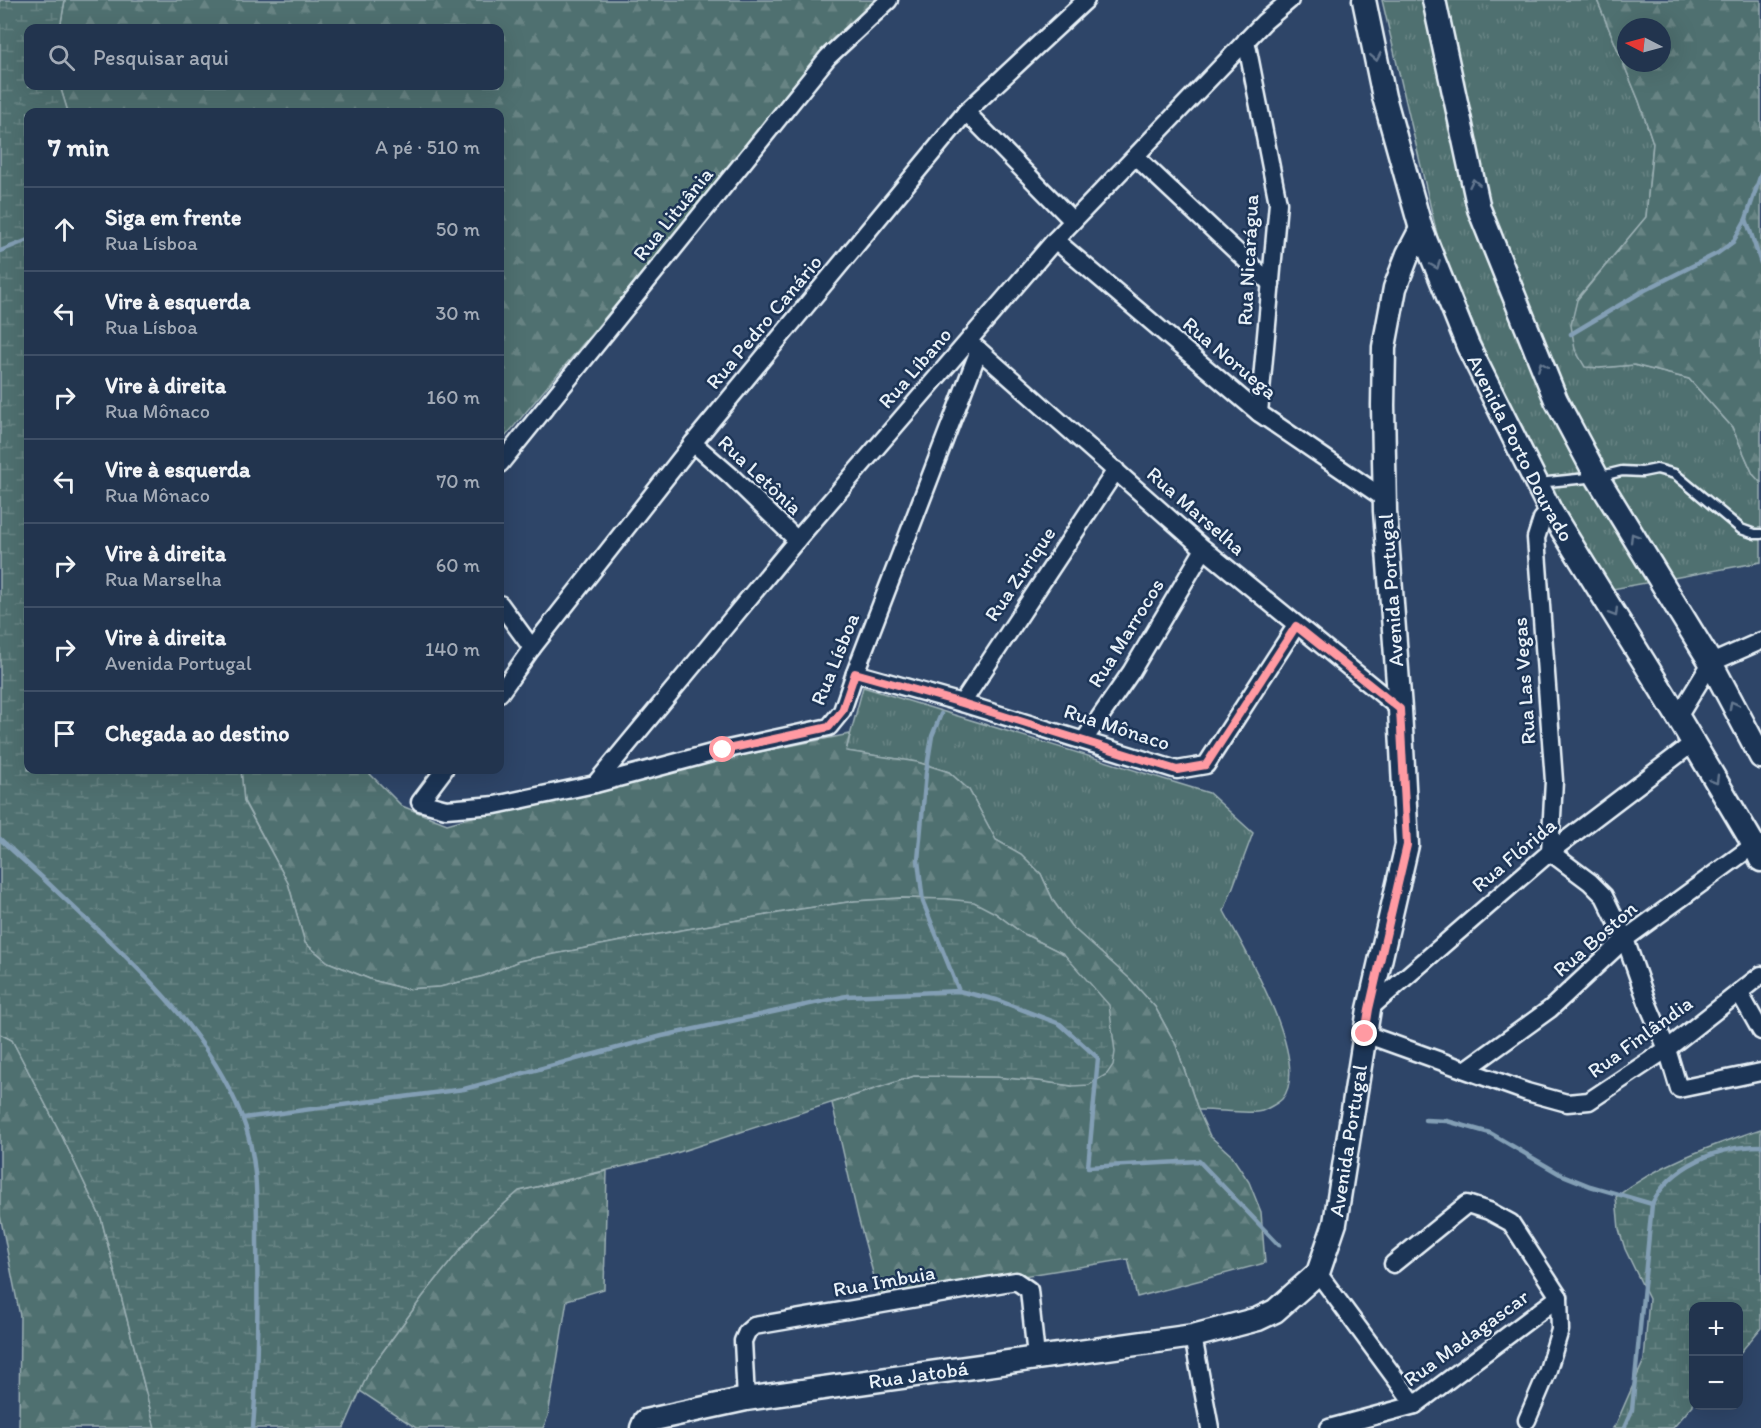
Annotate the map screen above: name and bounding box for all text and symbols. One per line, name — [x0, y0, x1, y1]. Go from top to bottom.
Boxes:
north arrow — [1617, 18, 1671, 72]
search box — [24, 24, 504, 90]
icon: search — [45, 41, 78, 74]
text: Pesquisar aqui — [93, 44, 229, 71]
one-way arrow — [1369, 52, 1382, 62]
text: 7 min — [48, 131, 109, 163]
text: A pé · 510 m — [375, 135, 480, 159]
street label: Rua Lituânia — [627, 162, 718, 266]
one-way arrow — [1468, 179, 1481, 189]
street label: Rua Nicarágua — [1232, 193, 1263, 326]
text: Siga em frente — [105, 204, 241, 231]
icon: ahead — [48, 213, 81, 246]
text: 50 m — [436, 217, 480, 241]
text: Rua Lísboa — [105, 231, 198, 255]
street label: Rua Pedro Canário — [700, 249, 827, 394]
one-way arrow — [1429, 258, 1441, 269]
text: Vire à esquerda — [105, 288, 250, 315]
icon: left — [48, 297, 81, 330]
text: 30 m — [435, 301, 480, 325]
street label: Rua Noruega — [1178, 311, 1283, 404]
text: Rua Lísboa — [105, 315, 198, 339]
street label: Rua Líbano — [873, 322, 957, 413]
street label: Avenida Porto Dourado — [1462, 350, 1579, 546]
one-way arrow — [1537, 361, 1549, 372]
text: Vire à direita — [105, 372, 226, 399]
icon: right — [48, 381, 81, 414]
text: 160 m — [427, 385, 480, 409]
text: Rua Mônaco — [105, 399, 210, 423]
street label: Rua Letônia — [713, 429, 807, 520]
text: Vire à esquerda — [105, 456, 250, 483]
street label: Rua Marselha — [1142, 461, 1251, 560]
icon: left — [48, 465, 81, 498]
text: 70 m — [436, 469, 480, 493]
text: Rua Mônaco — [105, 483, 210, 507]
street label: Avenida Portugal — [1373, 512, 1408, 668]
street label: Rua Zurique — [979, 522, 1060, 626]
one-way arrow — [1630, 533, 1641, 544]
text: Vire à direita — [105, 540, 226, 567]
icon: right — [48, 549, 81, 582]
text: 60 m — [436, 553, 480, 577]
text: Rua Marselha — [105, 567, 222, 591]
street label: Rua Marrocos — [1082, 573, 1169, 692]
one-way arrow — [1606, 607, 1618, 617]
street label: Rua Lísboa — [805, 609, 864, 709]
street label: Rua Las Vegas — [1507, 616, 1540, 746]
text: Vire à direita — [105, 624, 226, 651]
icon: right — [48, 633, 81, 666]
text: 140 m — [425, 637, 480, 661]
text: Avenida Portugal — [105, 651, 252, 675]
street label: Rua Mônaco — [1061, 698, 1173, 755]
one-way arrow — [1729, 701, 1740, 711]
icon: arrive — [48, 717, 81, 750]
text: Chegada ao destino — [105, 720, 289, 747]
route start — [709, 736, 735, 762]
one-way arrow — [1708, 774, 1720, 784]
street label: Rua Flórida — [1466, 812, 1561, 897]
street label: Rua Boston — [1548, 895, 1642, 982]
street label: Rua Finlândia — [1582, 990, 1697, 1083]
route end — [1351, 1020, 1377, 1046]
street label: Avenida Portugal — [1323, 1062, 1372, 1219]
street label: Rua Imbuia — [831, 1259, 937, 1302]
street label: Rua Madagascar — [1398, 1284, 1533, 1391]
map controls — [1689, 1302, 1743, 1410]
button: + — [1689, 1302, 1743, 1356]
street label: Rua Jatobá — [867, 1355, 970, 1394]
button: − — [1689, 1356, 1743, 1410]

